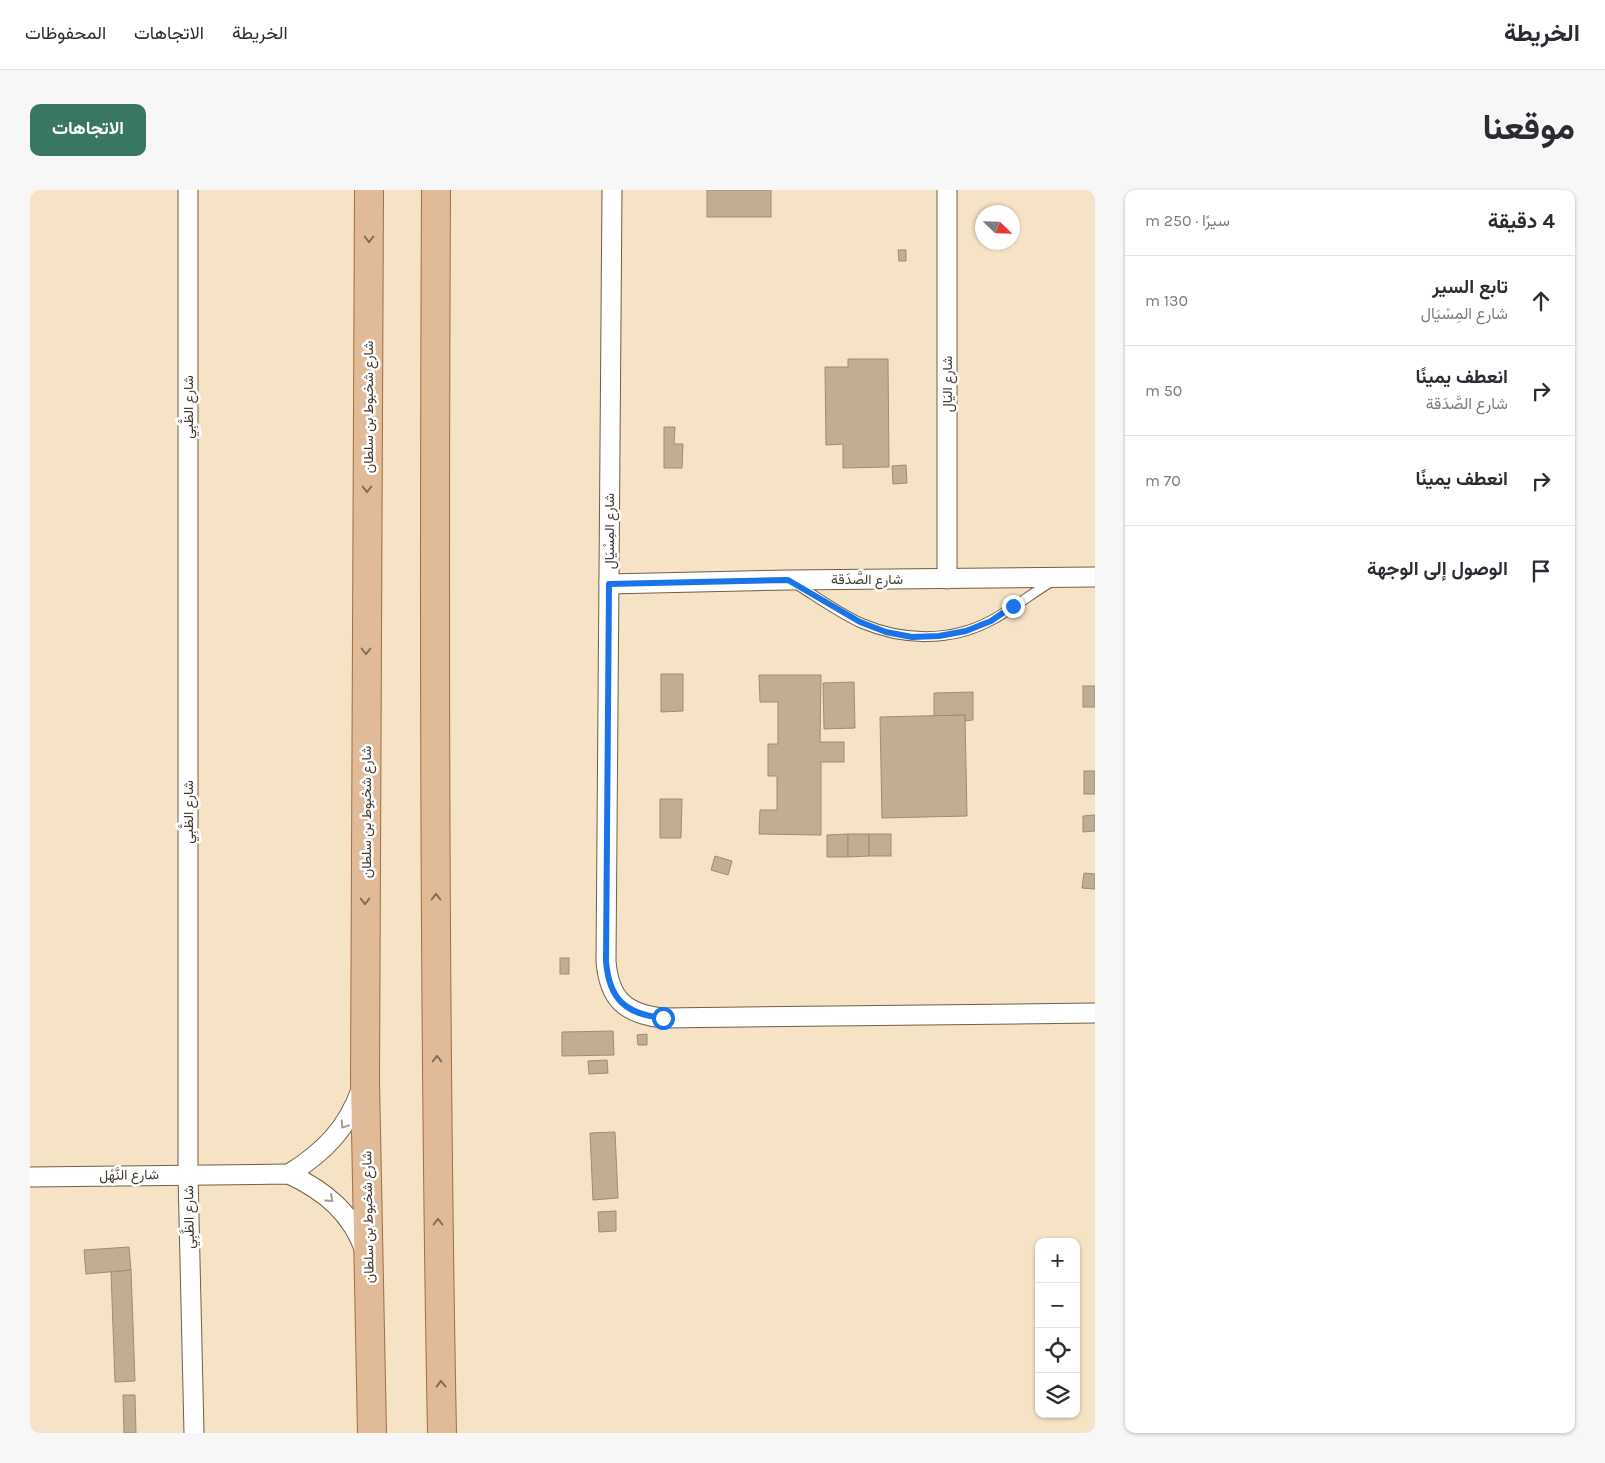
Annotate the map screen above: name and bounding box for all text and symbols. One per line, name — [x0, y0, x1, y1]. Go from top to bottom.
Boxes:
text: الخريطة — [1504, 19, 1580, 47]
text: المحفوظات — [25, 22, 106, 44]
text: الاتجاهات — [134, 22, 204, 44]
text: الخريطة — [232, 22, 288, 44]
button: الاتجاهات — [30, 104, 146, 156]
text: موقعنا — [1482, 107, 1575, 148]
north arrow — [975, 205, 1020, 250]
text: 4 دقيقة — [1488, 209, 1555, 233]
text: سيرًا · 250 m — [1145, 211, 1230, 230]
one-way arrow — [364, 235, 374, 243]
text: تابع السير — [1432, 276, 1508, 298]
icon: ahead — [1527, 287, 1555, 315]
text: 130 m — [1145, 291, 1188, 310]
text: شارع المِسْيَال — [1421, 304, 1508, 323]
street label: شارع شخبوط بن سلطان — [360, 341, 379, 473]
street label: شارع اليَال — [939, 356, 958, 412]
text: انعطف يمينًا — [1416, 366, 1508, 388]
street label: شارع الظَّبِي — [177, 375, 200, 439]
icon: right — [1527, 377, 1555, 405]
text: 50 m — [1145, 381, 1182, 400]
text: شارع الصَّدَقة — [1426, 394, 1508, 413]
icon: right — [1527, 467, 1555, 495]
text: انعطف يمينًا — [1416, 468, 1508, 490]
text: 70 m — [1145, 471, 1181, 490]
one-way arrow — [362, 485, 372, 493]
street label: شارع المِسْيَال — [601, 493, 620, 569]
icon: arrive — [1527, 557, 1555, 585]
text: الوصول إلى الوجهة — [1367, 558, 1508, 580]
street label: شارع الصَّدَقة — [831, 570, 903, 590]
route end — [1002, 595, 1025, 618]
one-way arrow — [361, 648, 371, 655]
street label: شارع شخبوط بن سلطان — [358, 746, 377, 878]
street label: شارع الظَّبِي — [177, 780, 200, 844]
one-way arrow — [431, 893, 441, 900]
one-way arrow — [360, 898, 370, 905]
route start — [652, 1007, 675, 1030]
one-way arrow — [432, 1055, 442, 1063]
one-way arrow — [340, 1120, 350, 1129]
street label: شارع شخبوط بن سلطان — [358, 1151, 380, 1283]
street label: شارع النَّهْل — [99, 1165, 159, 1186]
street label: شارع الظَّبِي — [177, 1185, 201, 1249]
one-way arrow — [324, 1193, 333, 1202]
one-way arrow — [433, 1218, 443, 1226]
map controls — [1035, 1238, 1080, 1418]
button: + — [1035, 1238, 1080, 1283]
button: − — [1035, 1283, 1080, 1328]
button: locate — [1035, 1328, 1080, 1373]
button: layers — [1035, 1373, 1080, 1418]
one-way arrow — [436, 1380, 446, 1388]

